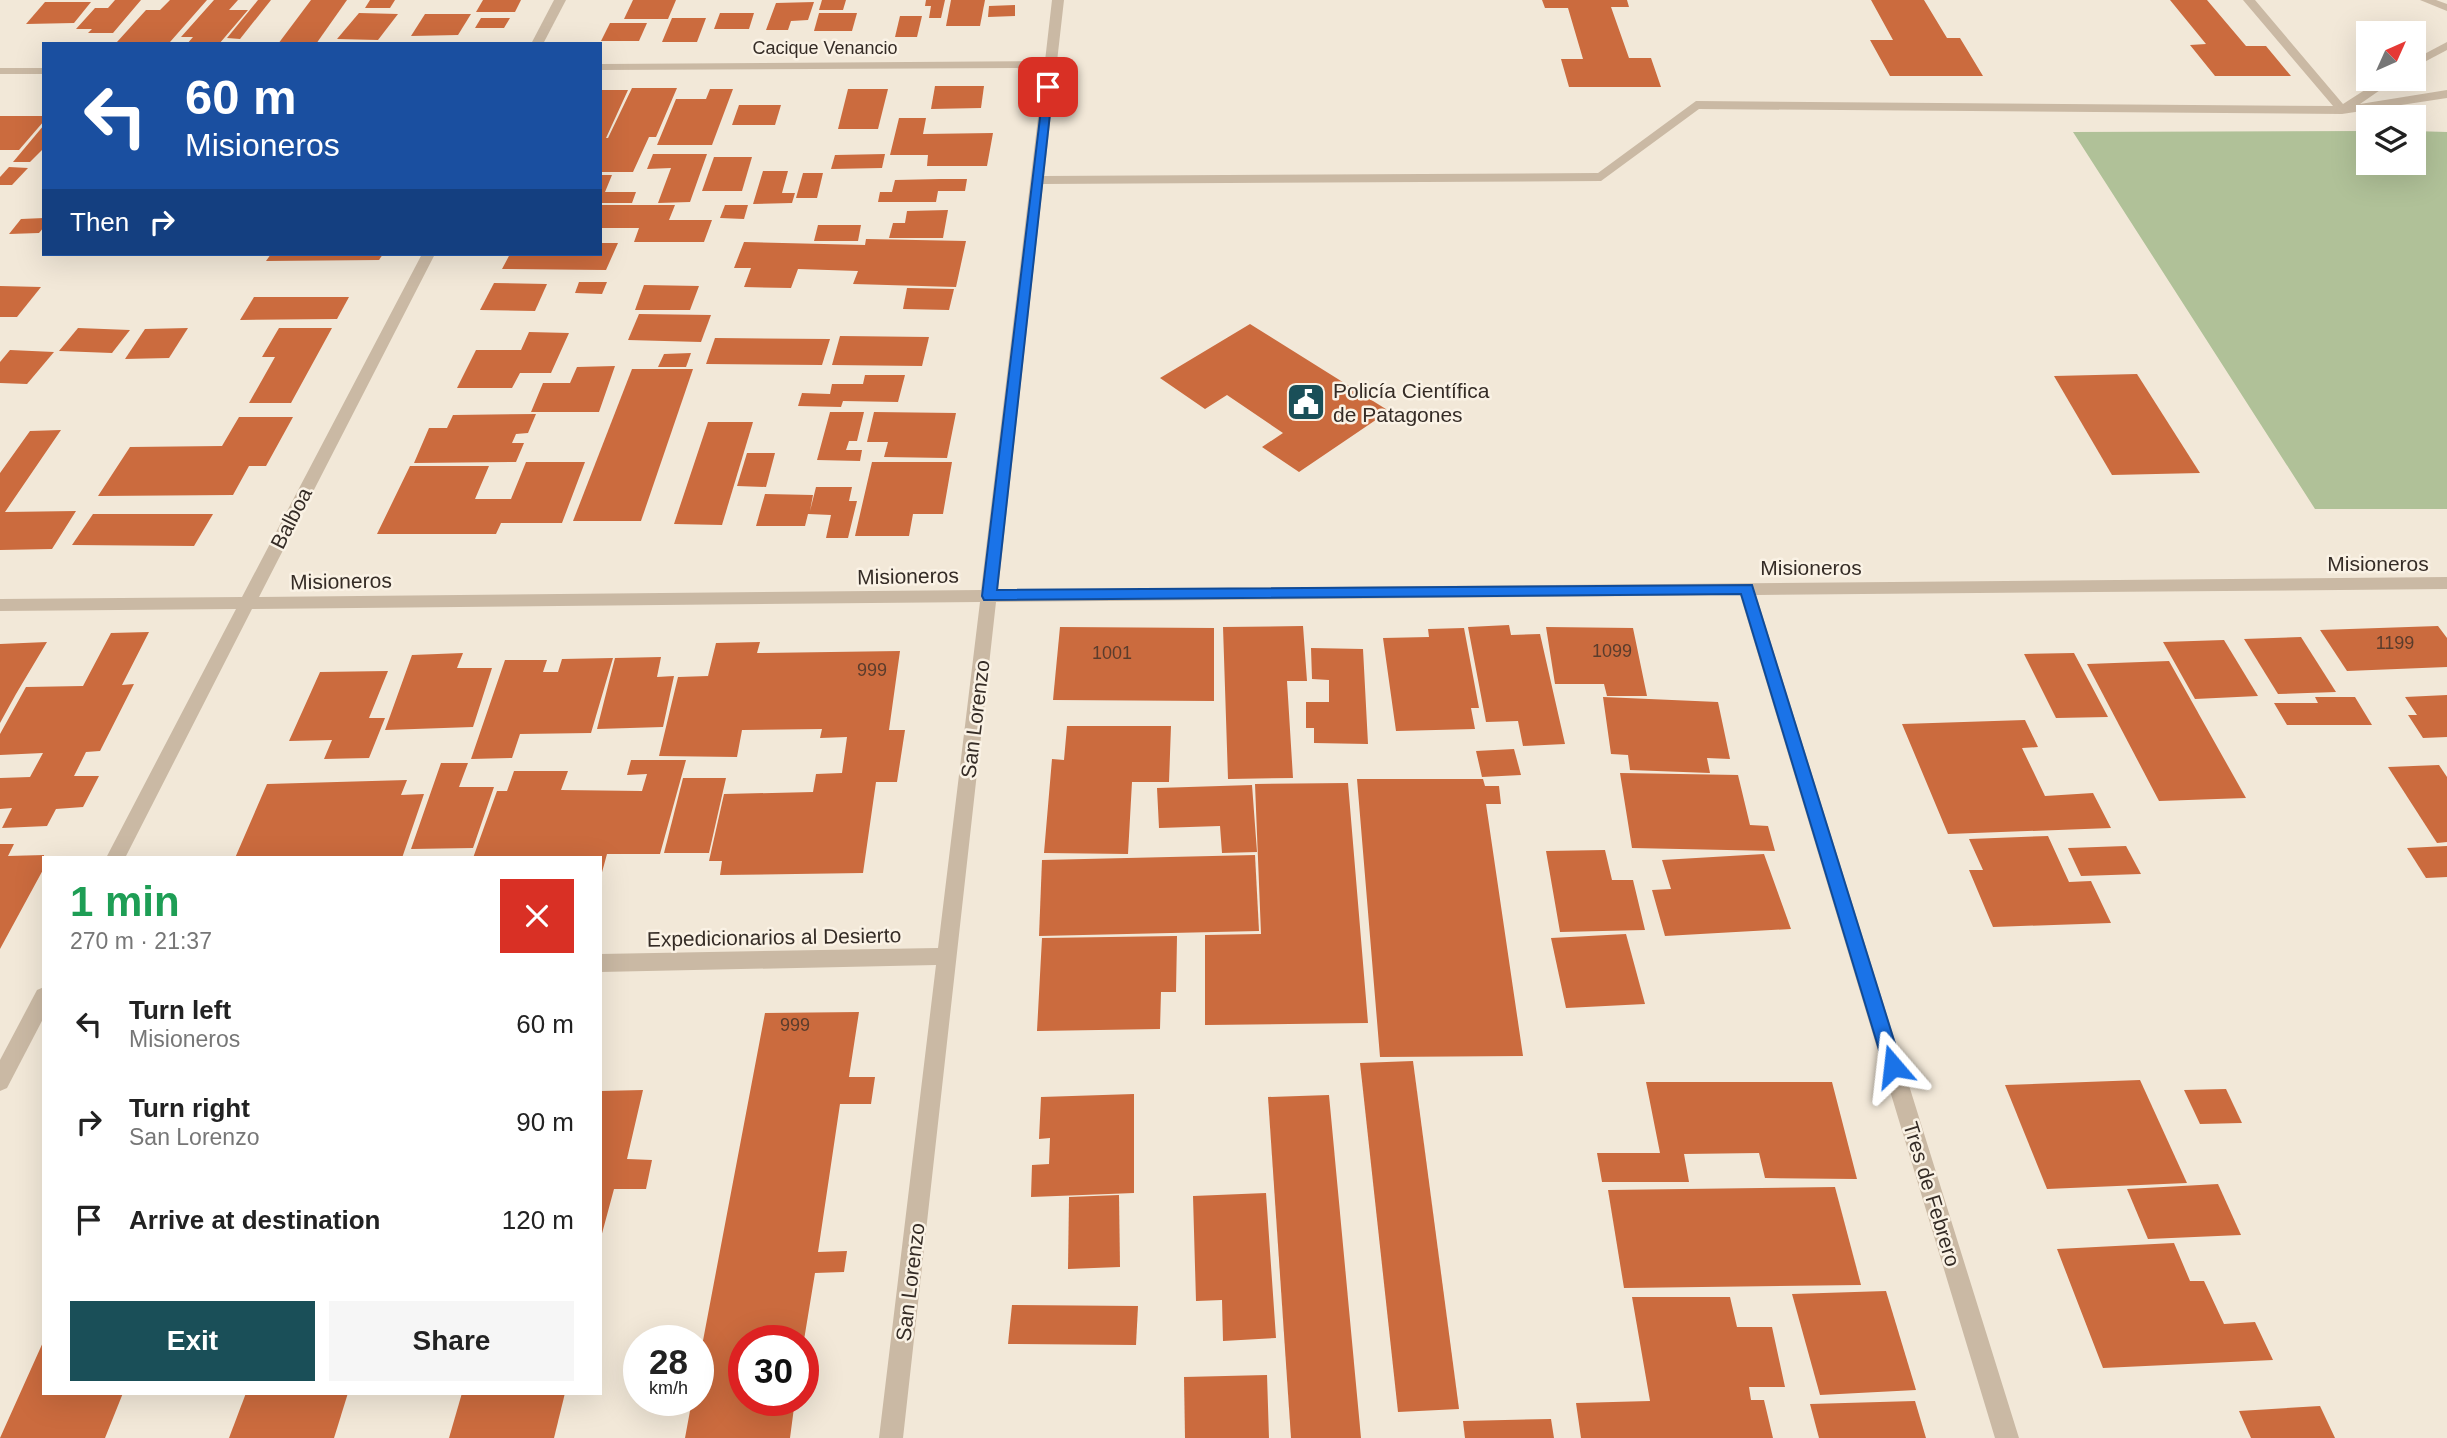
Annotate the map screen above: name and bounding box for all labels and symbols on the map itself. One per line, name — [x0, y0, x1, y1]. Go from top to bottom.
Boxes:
north arrow — [2356, 21, 2426, 91]
street label: Cacique Venancio — [752, 38, 898, 58]
pin — [1018, 57, 1078, 117]
place label: Policía Científica de Patagones — [1333, 379, 1490, 426]
public building icon: Policía Científica de Patagones — [1285, 381, 1327, 423]
street label: Balboa — [266, 483, 316, 552]
street label: Misioneros — [2327, 552, 2429, 575]
street label: Misioneros — [1760, 556, 1862, 579]
street label: Misioneros — [857, 564, 959, 588]
street label: Misioneros — [290, 569, 392, 593]
house number: 1199 — [2376, 633, 2414, 653]
house number: 1099 — [1592, 641, 1632, 661]
house number: 1001 — [1092, 643, 1132, 663]
street label: San Lorenzo — [956, 658, 994, 780]
house number: 999 — [857, 660, 887, 680]
street label: Expedicionarios al Desierto — [647, 923, 901, 951]
house number: 999 — [780, 1015, 810, 1035]
position arrow — [1856, 1029, 1930, 1103]
street label: Tres de Febrero — [1899, 1119, 1965, 1269]
street label: San Lorenzo — [891, 1221, 929, 1343]
speed limit sign: 30 — [728, 1325, 819, 1416]

